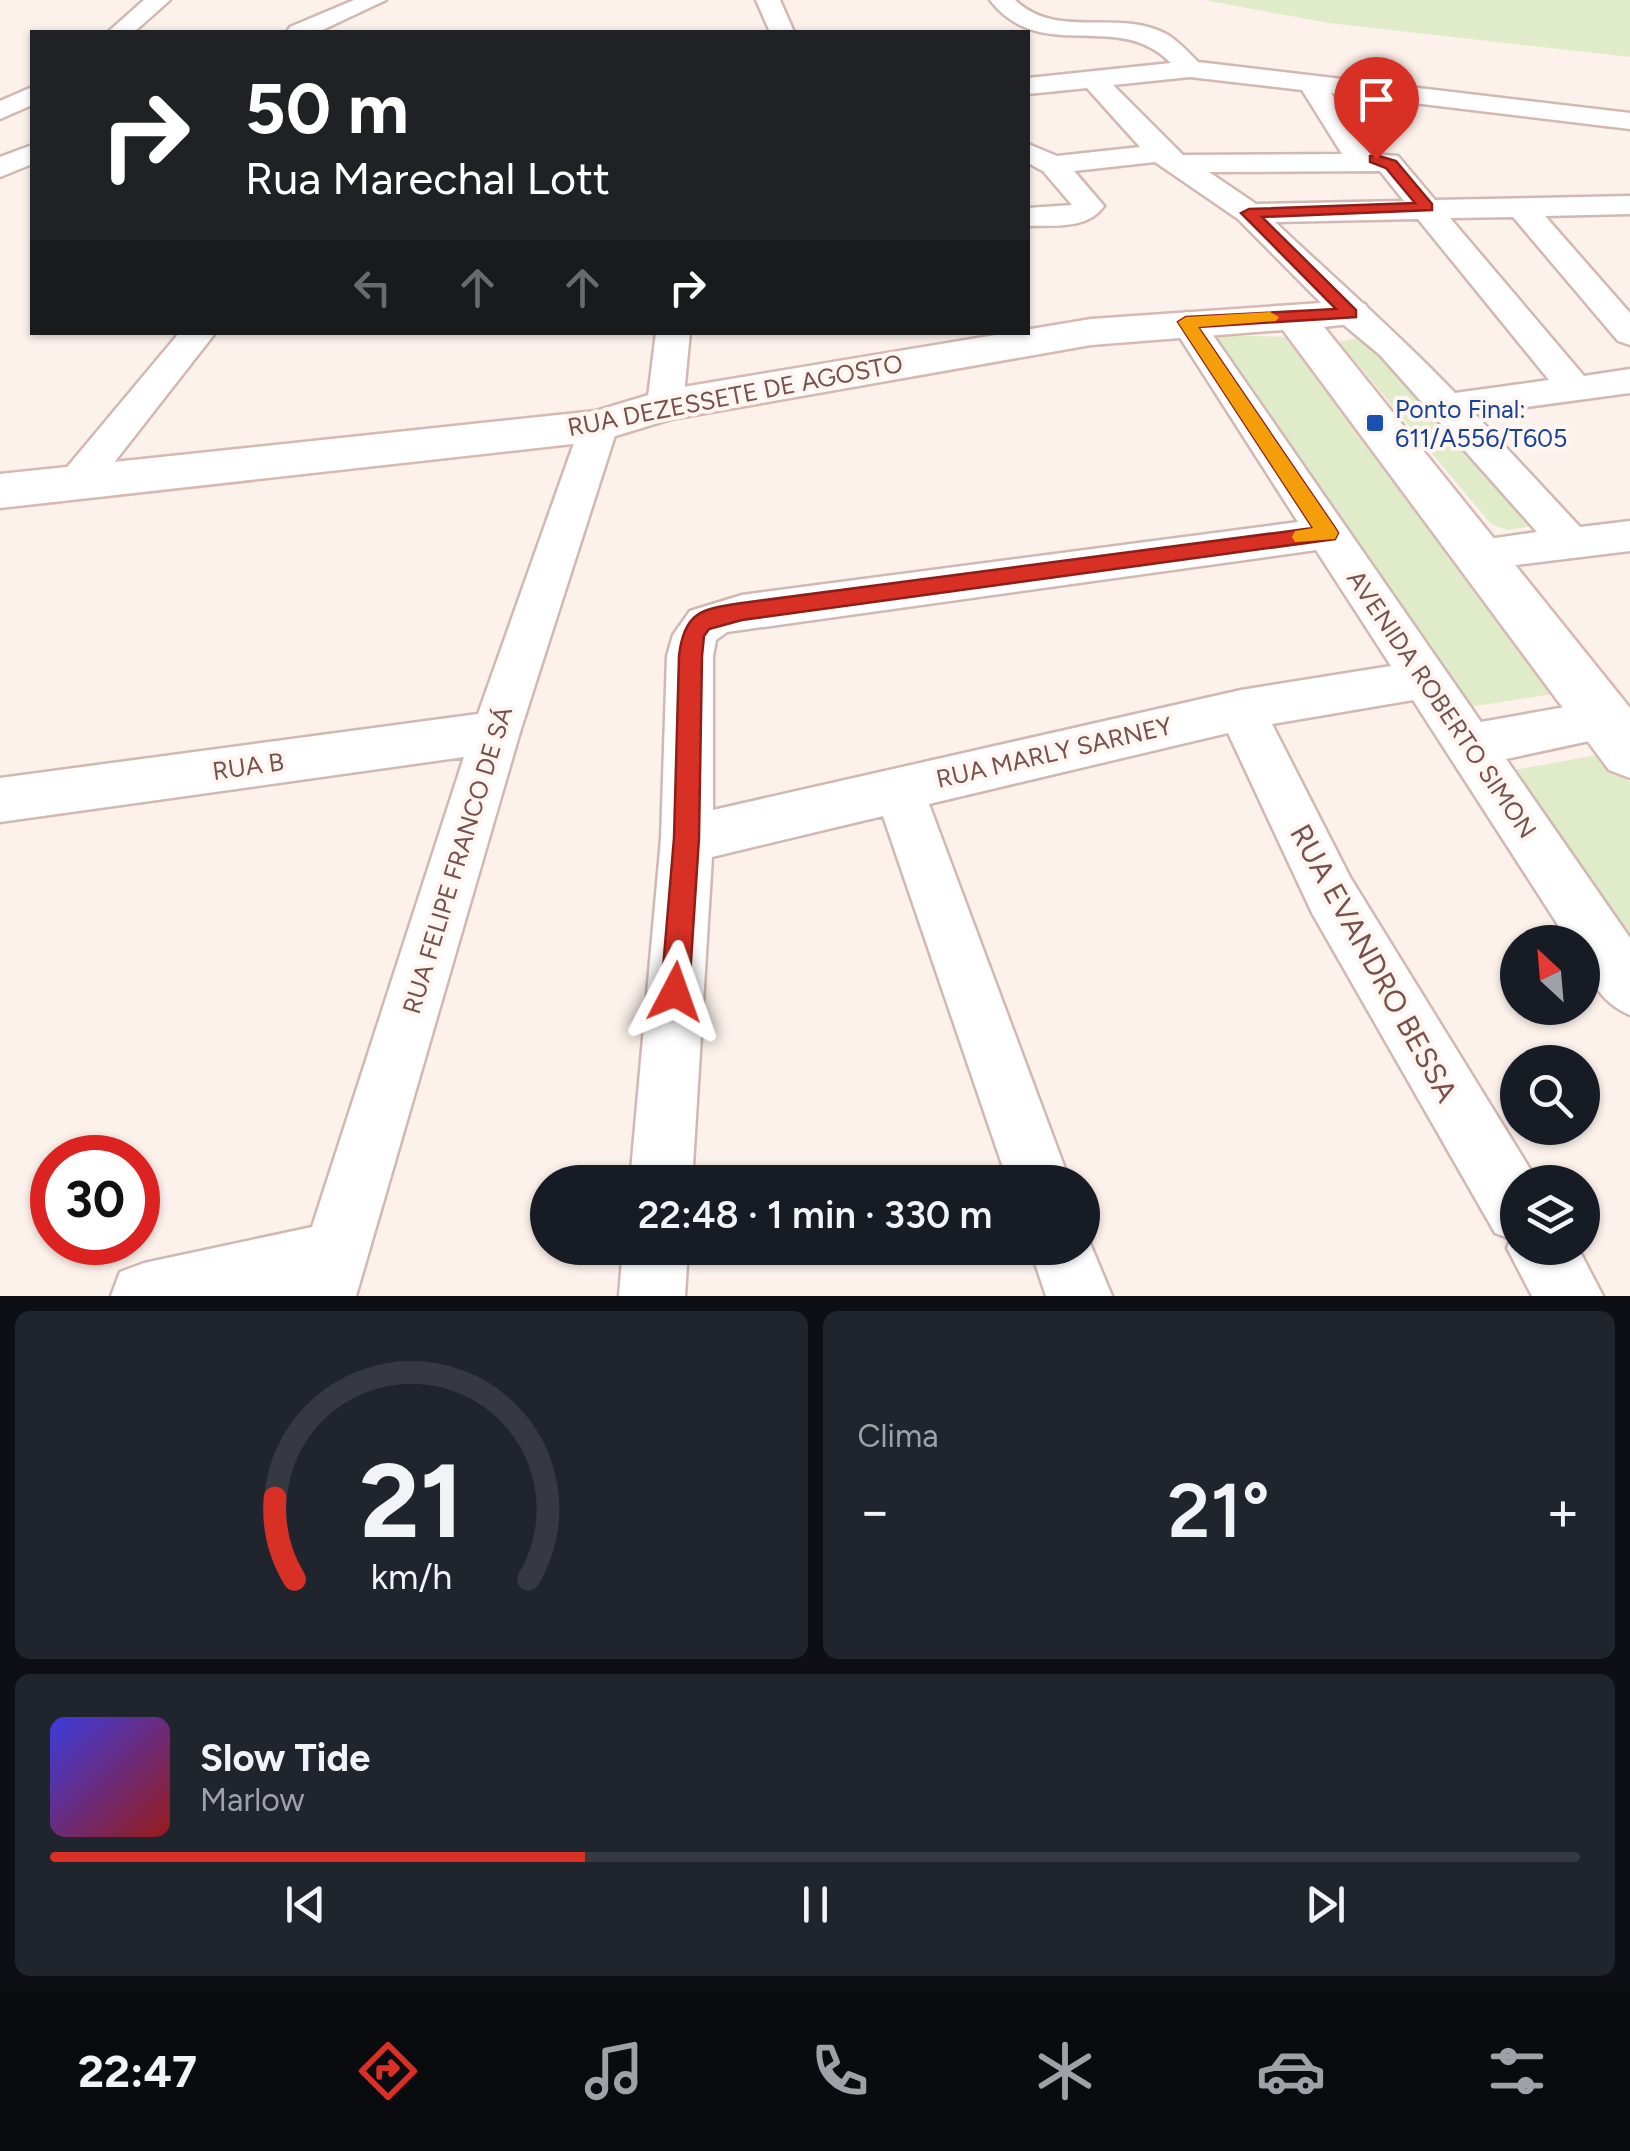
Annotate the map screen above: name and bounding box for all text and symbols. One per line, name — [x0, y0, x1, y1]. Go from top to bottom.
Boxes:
pin — [1334, 57, 1419, 160]
text: 50 m — [245, 66, 409, 151]
icon: right — [80, 70, 210, 200]
icon: arrive — [1349, 72, 1404, 127]
text: Rua Marechal Lott — [245, 151, 610, 205]
icon: left — [345, 260, 400, 315]
icon: ahead — [450, 260, 505, 315]
icon: ahead — [555, 260, 610, 315]
icon: right — [660, 260, 715, 315]
street label: RUA DEZESSETE DE AGOSTO — [565, 348, 905, 442]
place label: Ponto Final: 611/A556/T605 — [1395, 394, 1567, 453]
marker: Ponto Final: 611/A556/T605 — [1364, 412, 1386, 434]
street label: AVENIDA ROBERTO SIMON — [1341, 564, 1543, 844]
street label: RUA FELIPE FRANCO DE SÁ — [396, 703, 518, 1017]
street label: RUA MARLY SARNEY — [933, 710, 1175, 794]
street label: RUA B — [210, 746, 286, 786]
street label: RUA EVANDRO BESSA — [1282, 818, 1466, 1109]
north arrow — [1500, 925, 1600, 1025]
map controls — [1500, 925, 1600, 1265]
position arrow — [623, 940, 727, 1044]
button: search — [1500, 1045, 1600, 1145]
speed limit sign: 30 — [30, 1135, 160, 1265]
button: layers — [1500, 1165, 1600, 1265]
text: 22:48 · 1 min · 330 m — [638, 1192, 992, 1238]
text: Clima — [858, 1417, 939, 1455]
text: 21 — [359, 1438, 463, 1563]
text: 21° — [1168, 1466, 1270, 1556]
text: − — [858, 1478, 892, 1544]
text: + — [1546, 1478, 1580, 1544]
text: km/h — [370, 1555, 452, 1598]
text: Slow Tide — [200, 1735, 370, 1781]
text: Marlow — [200, 1781, 304, 1819]
icon: previous — [278, 1877, 333, 1932]
icon: pause — [788, 1877, 843, 1932]
icon: next — [1298, 1877, 1353, 1932]
icon: directions — [353, 2036, 423, 2106]
icon: music — [579, 2036, 649, 2106]
icon: phone — [805, 2036, 875, 2106]
icon: climate — [1030, 2036, 1100, 2106]
icon: car — [1256, 2036, 1326, 2106]
icon: filters — [1482, 2036, 1552, 2106]
text: 22:47 — [78, 2044, 197, 2098]

